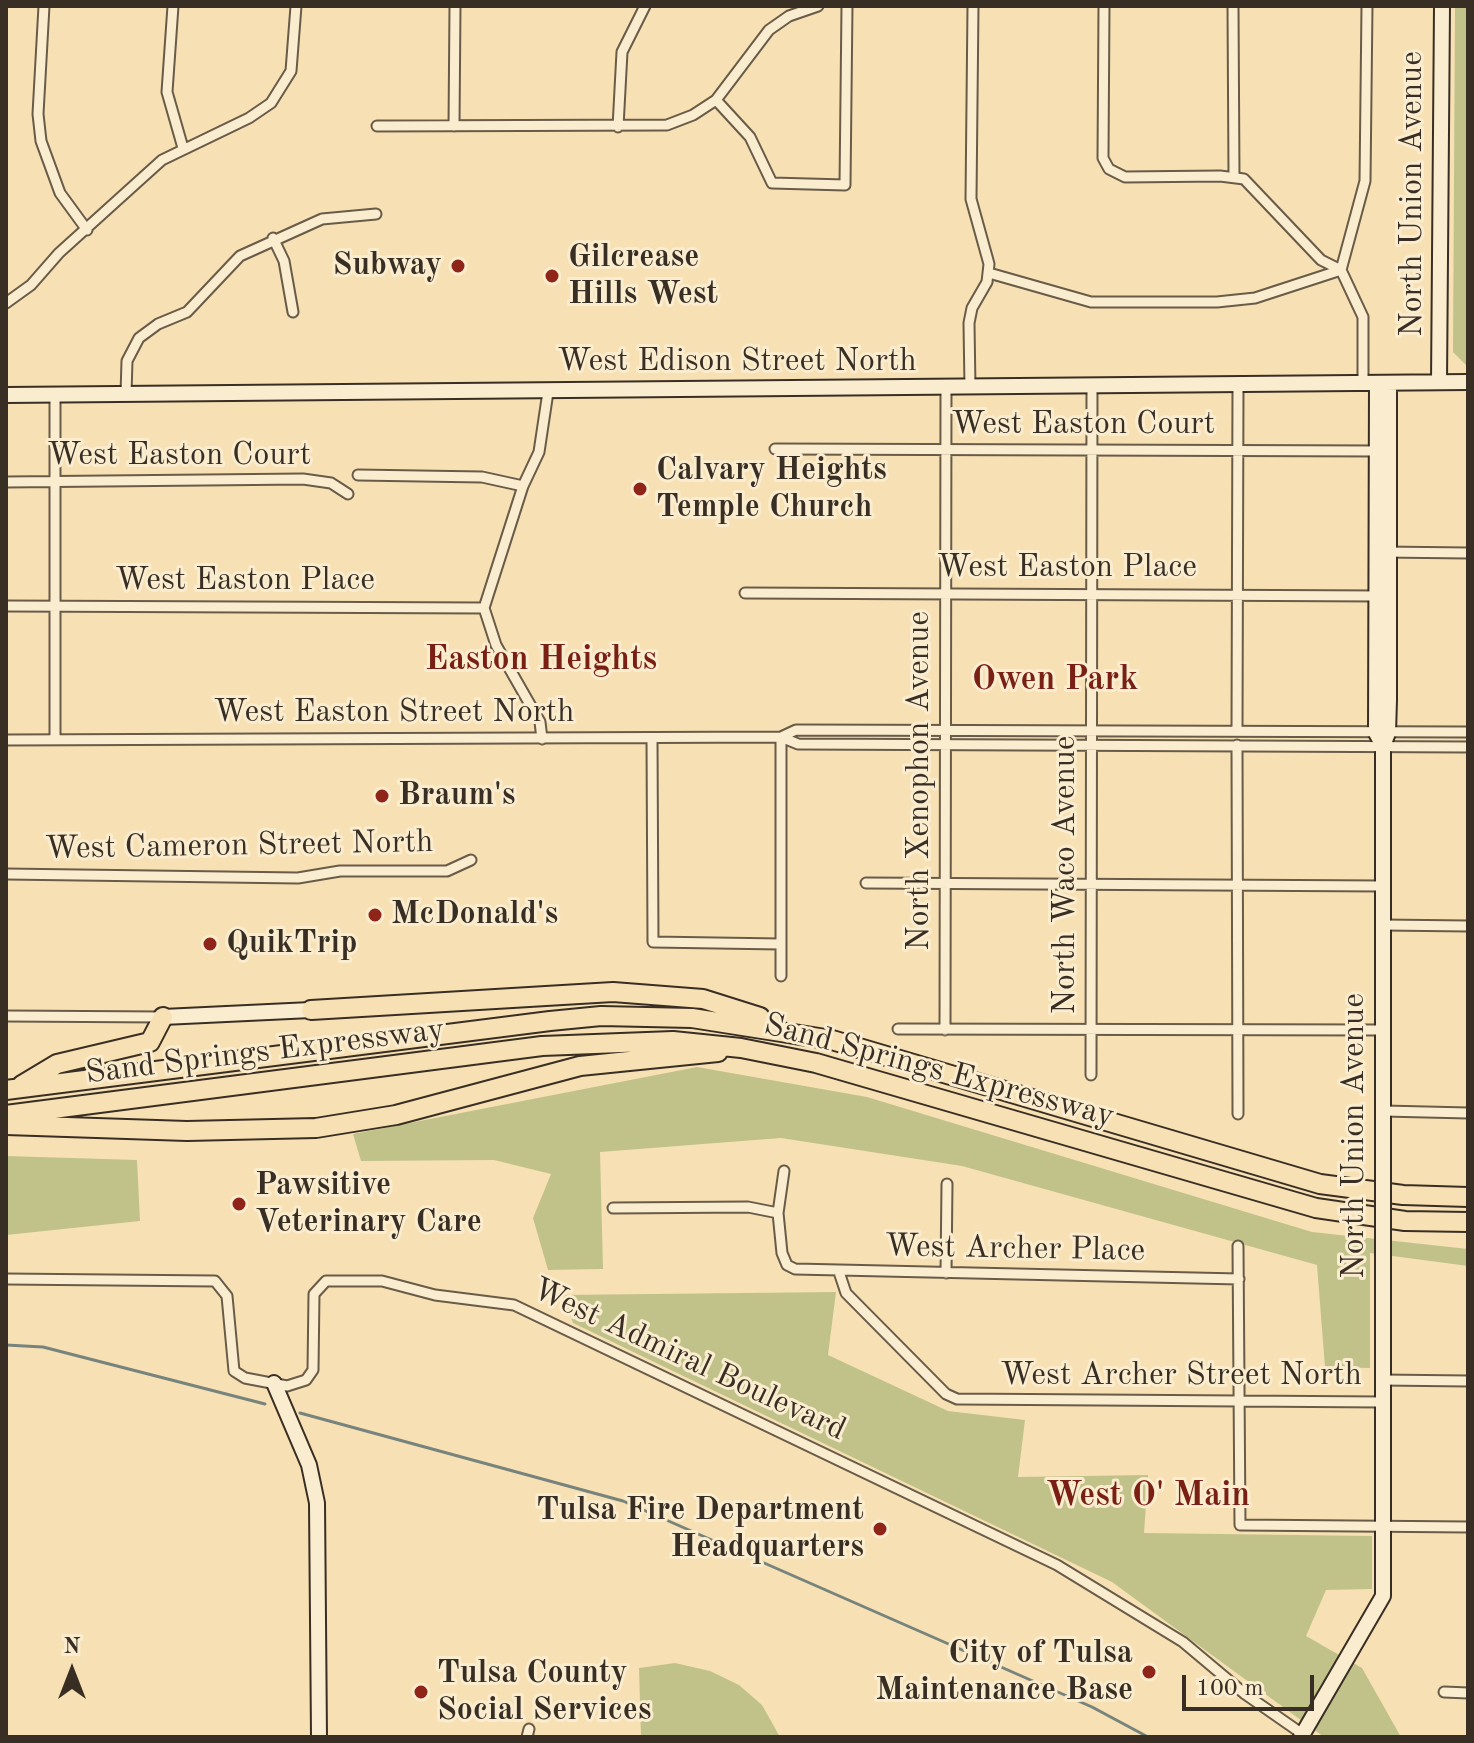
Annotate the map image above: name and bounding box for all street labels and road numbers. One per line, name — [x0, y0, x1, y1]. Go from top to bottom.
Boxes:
street label: North Union Avenue — [1394, 51, 1432, 337]
street label: West Edison Street North — [557, 343, 917, 381]
street label: West Easton Court — [951, 406, 1215, 444]
street label: West Easton Court — [47, 437, 311, 475]
street label: West Easton Place — [937, 549, 1197, 587]
street label: West Easton Place — [115, 562, 375, 600]
street label: North Xenophon Avenue — [901, 611, 939, 951]
street label: West Easton Street North — [214, 694, 574, 732]
street label: North Waco Avenue — [1047, 735, 1085, 1015]
street label: West Cameron Street North — [44, 823, 434, 869]
street label: North Union Avenue — [1336, 993, 1374, 1279]
street label: Sand Springs Expressway — [760, 1006, 1118, 1136]
street label: Sand Springs Expressway — [83, 1011, 447, 1093]
street label: West Archer Place — [884, 1228, 1146, 1270]
street label: West Admiral Boulevard — [526, 1270, 852, 1450]
street label: West Archer Street North — [1000, 1357, 1362, 1395]

